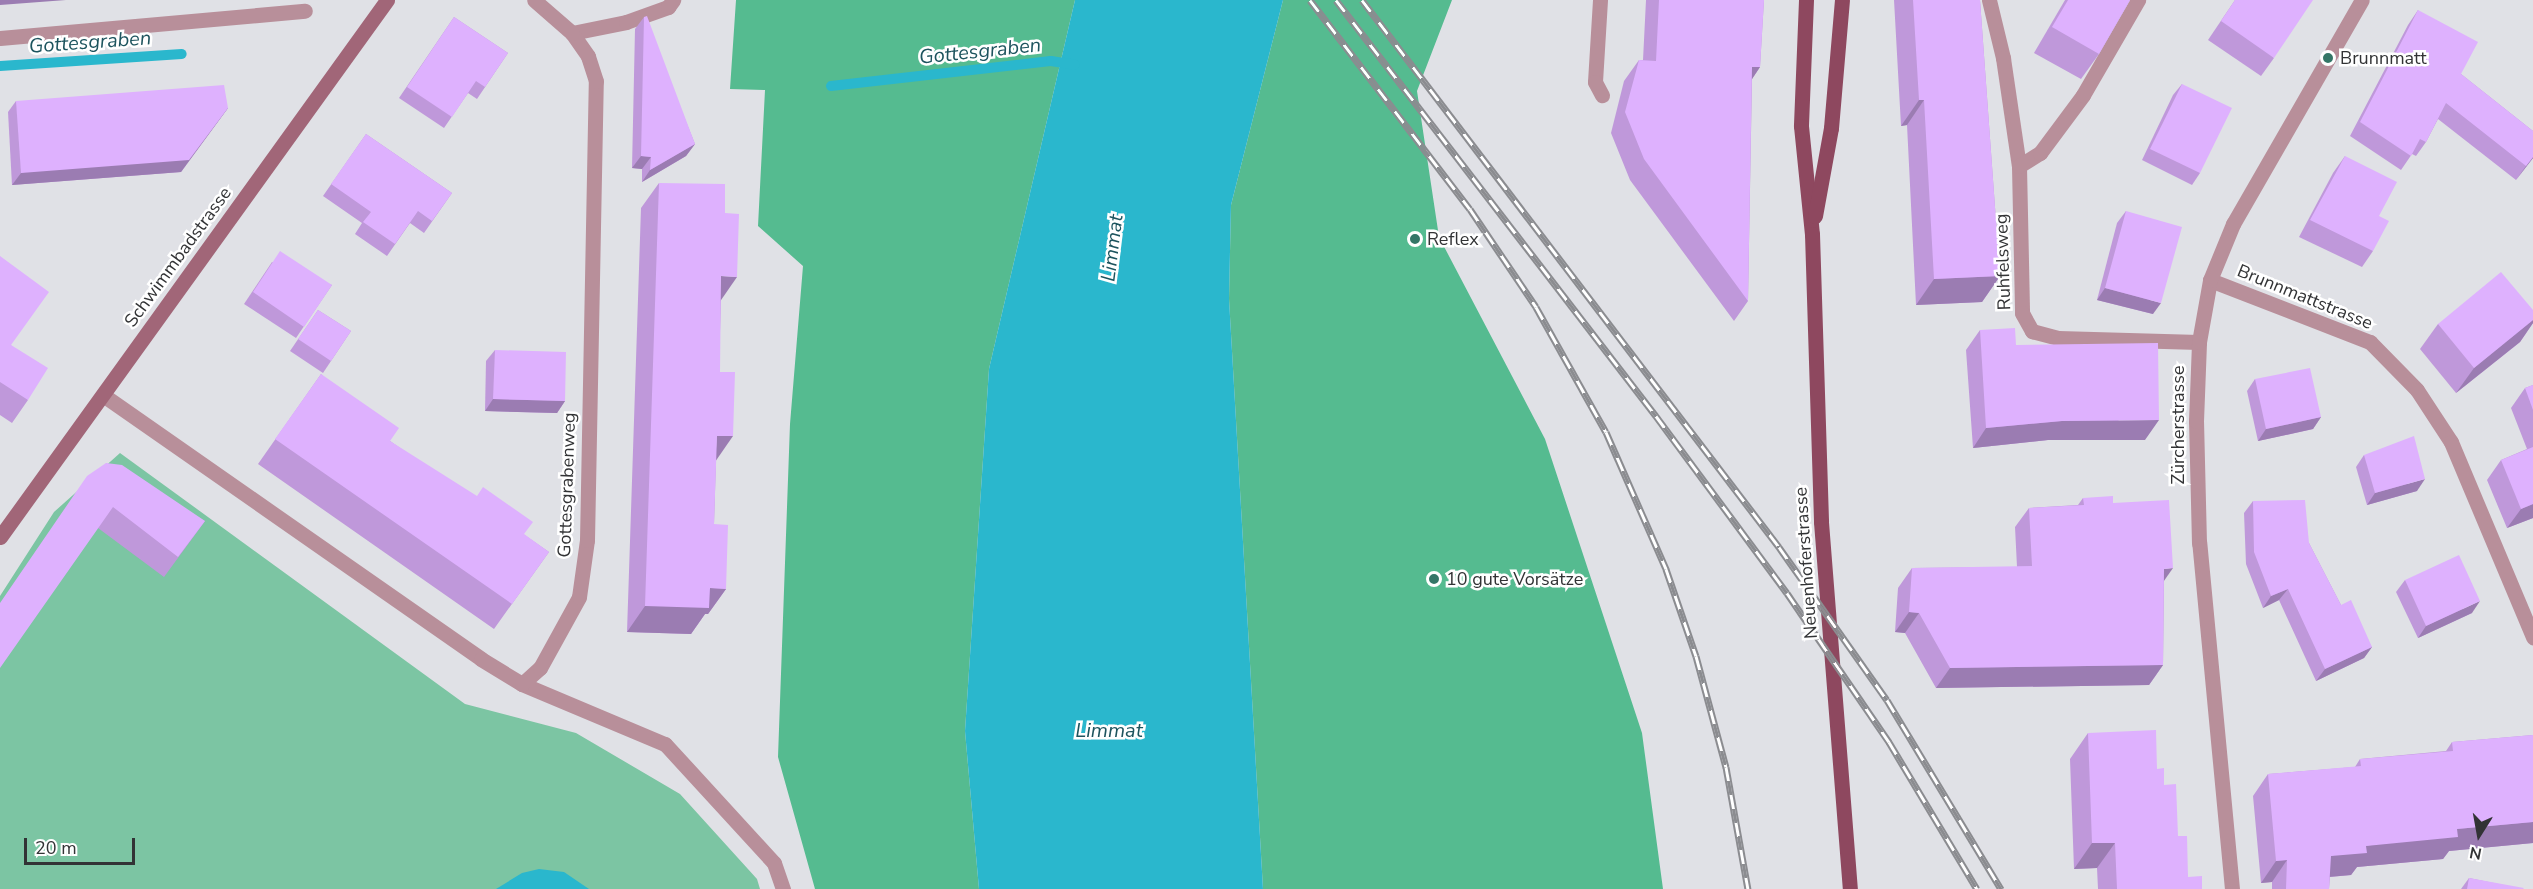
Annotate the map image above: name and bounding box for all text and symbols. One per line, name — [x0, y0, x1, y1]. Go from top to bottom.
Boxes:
water label: Gottesgraben — [28, 26, 152, 58]
water label: Gottesgraben — [918, 33, 1042, 69]
place label: Brunnmatt — [2340, 47, 2426, 69]
marker: Brunnmatt — [2321, 51, 2335, 65]
street label: Schwimmbadstrasse — [120, 183, 236, 331]
water label: Limmat — [1096, 213, 1128, 283]
street label: Ruhfelsweg — [1991, 213, 2015, 311]
place label: Reflex — [1427, 228, 1479, 250]
marker: Reflex — [1408, 232, 1422, 246]
street label: Brunnmattstrasse — [2234, 260, 2376, 334]
street label: Zürcherstrasse — [2167, 366, 2189, 484]
street label: Gottesgrabenweg — [554, 412, 580, 558]
street label: Neuenhoferstrasse — [1790, 486, 1822, 640]
place label: 10 gute Vorsätze — [1446, 568, 1583, 590]
marker: 10 gute Vorsätze — [1427, 572, 1441, 586]
water label: Limmat — [1075, 718, 1143, 742]
north arrow — [2449, 805, 2509, 865]
scale bar — [27, 826, 138, 864]
text: 20 m — [35, 836, 77, 860]
text: N — [2468, 841, 2484, 865]

